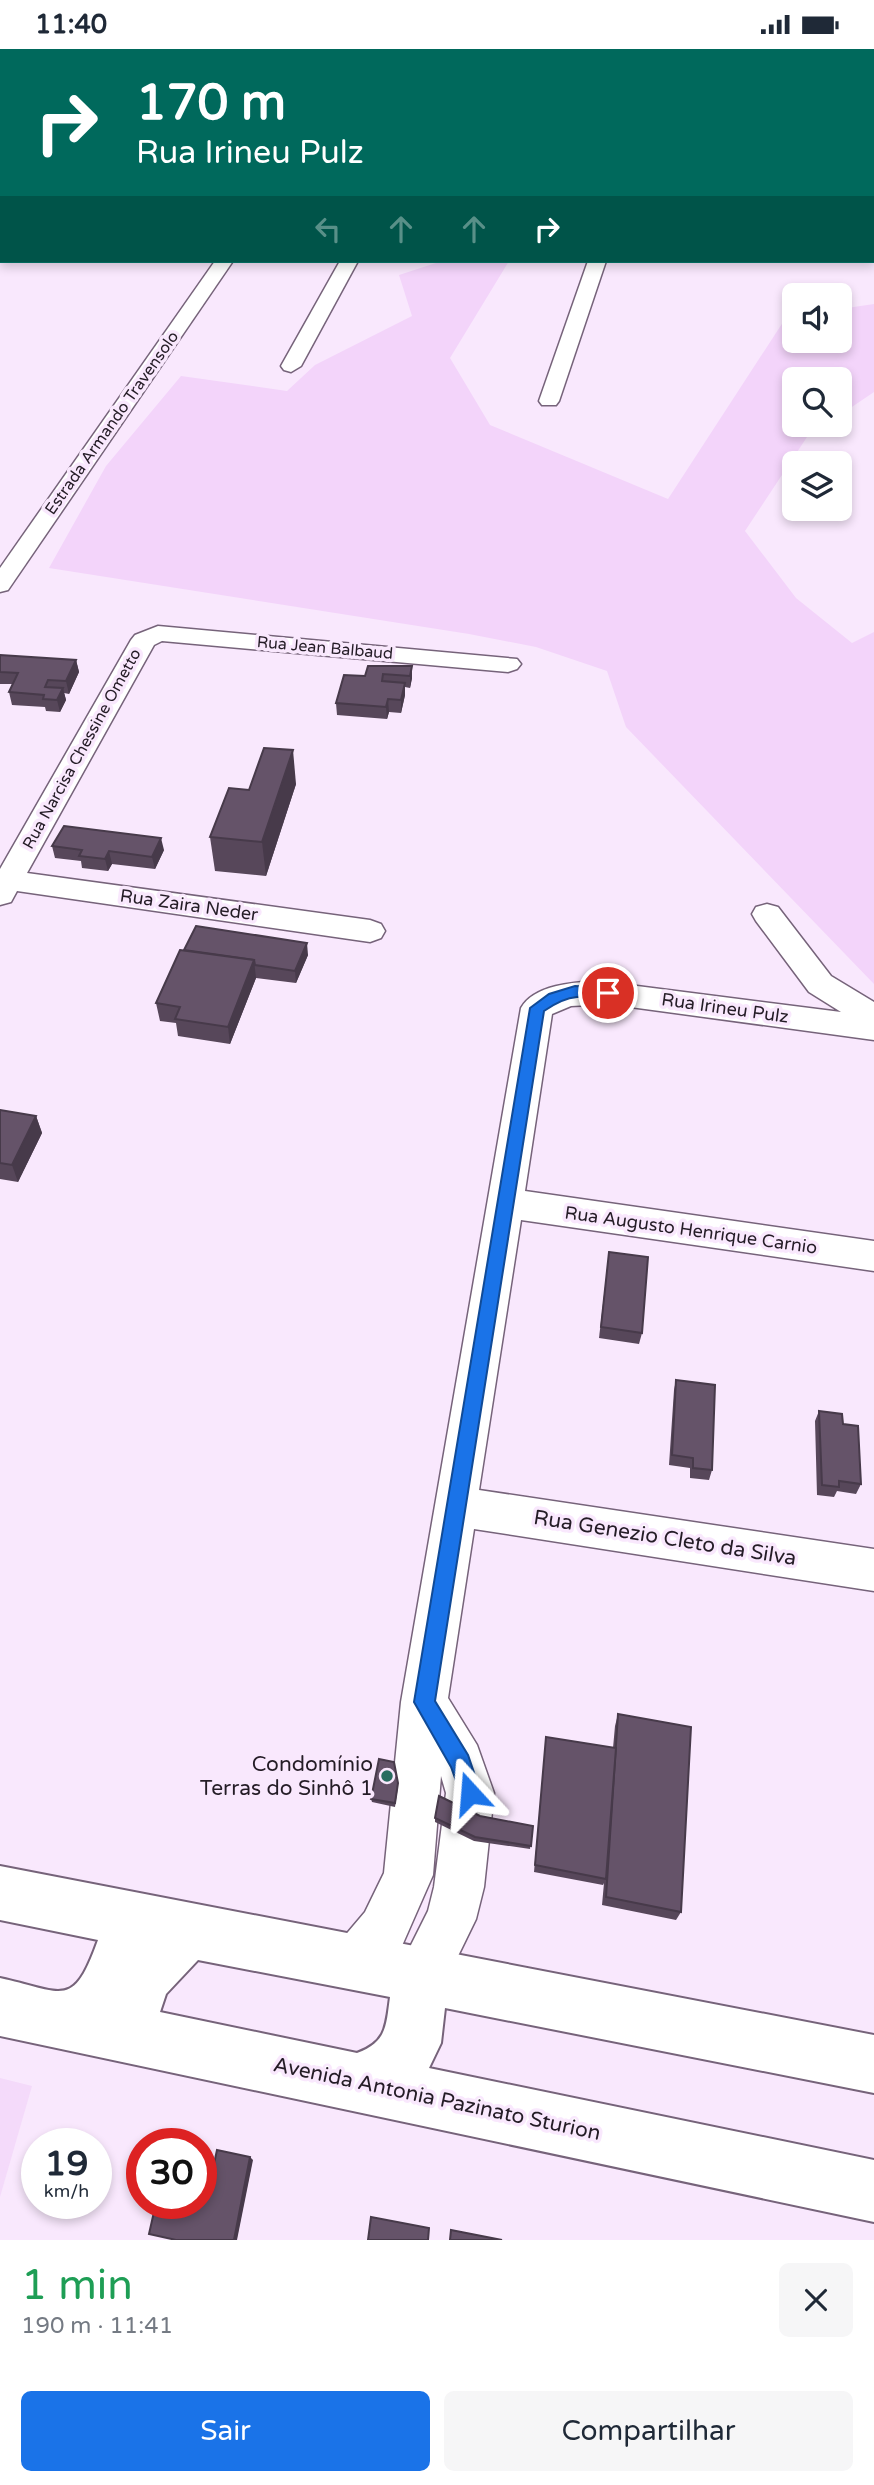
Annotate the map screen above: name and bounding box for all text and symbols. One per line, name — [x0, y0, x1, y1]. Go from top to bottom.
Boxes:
text: 11:40 — [35, 9, 107, 40]
text: 170 m — [136, 74, 286, 133]
icon: right — [21, 77, 112, 168]
text: Rua Irineu Pulz — [136, 134, 364, 172]
icon: left — [309, 210, 347, 248]
icon: ahead — [382, 210, 420, 248]
icon: ahead — [455, 210, 493, 248]
icon: right — [528, 210, 566, 248]
map controls — [782, 283, 852, 521]
button: sound — [782, 283, 852, 353]
street label: Estrada Armando Travensolo — [41, 327, 183, 519]
button: search — [782, 367, 852, 437]
button: layers — [782, 451, 852, 521]
street label: Rua Jean Balbaud — [256, 632, 394, 664]
street label: Rua Narcisa Chessine Ometto — [18, 645, 146, 853]
street label: Rua Zaira Neder — [119, 884, 260, 926]
pin — [578, 963, 638, 1023]
icon: arrive — [589, 974, 627, 1012]
street label: Rua Irineu Pulz — [660, 988, 790, 1028]
street label: Rua Augusto Henrique Carnio — [563, 1201, 819, 1259]
street label: Rua Genezio Cleto da Silva — [532, 1505, 798, 1571]
place label: Condomínio Terras do Sinhô 1 — [200, 1752, 373, 1801]
position arrow — [433, 1756, 507, 1830]
marker: Condomínio Terras do Sinhô 1 — [379, 1768, 395, 1784]
street label: Avenida Antonia Pazinato Sturion — [271, 2052, 603, 2146]
speed limit sign: 30 — [126, 2128, 217, 2219]
text: 19 — [45, 2143, 88, 2185]
text: km/h — [44, 2180, 89, 2202]
text: 1 min — [21, 2260, 133, 2311]
button: close — [779, 2263, 853, 2337]
text: 190 m · 11:41 — [21, 2312, 173, 2340]
button: Sair — [21, 2391, 430, 2471]
button: Compartilhar — [444, 2391, 853, 2471]

